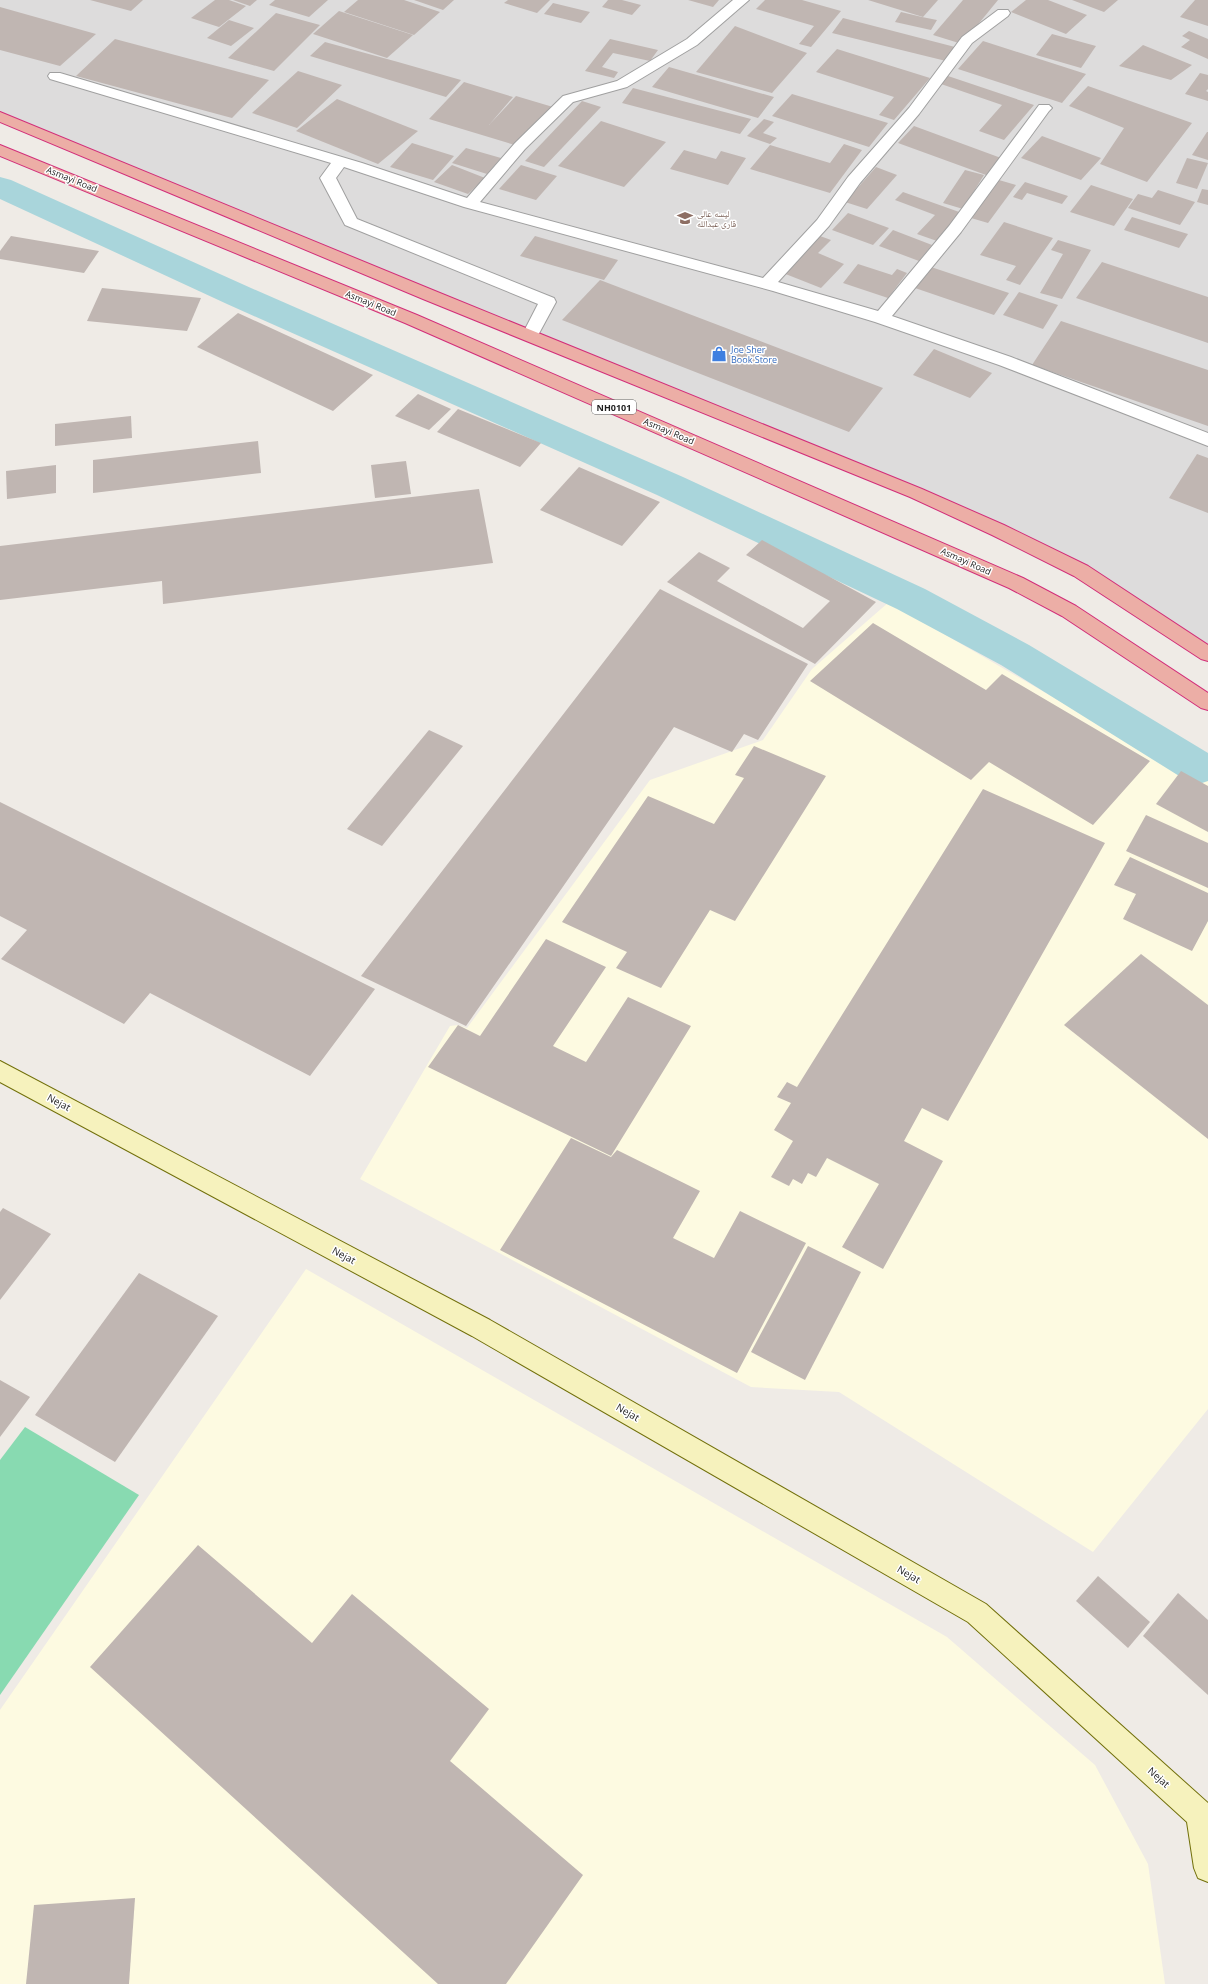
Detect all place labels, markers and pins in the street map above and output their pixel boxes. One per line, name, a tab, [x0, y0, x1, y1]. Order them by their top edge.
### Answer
place label: لیسه عالی قاری عبدالله	[697, 207, 736, 230]
school or university icon: لیسه عالی قاری عبدالله	[676, 209, 694, 227]
place label: Joe Sher Book Store	[730, 343, 777, 366]
shop icon: Joe Sher Book Store	[710, 345, 728, 363]

